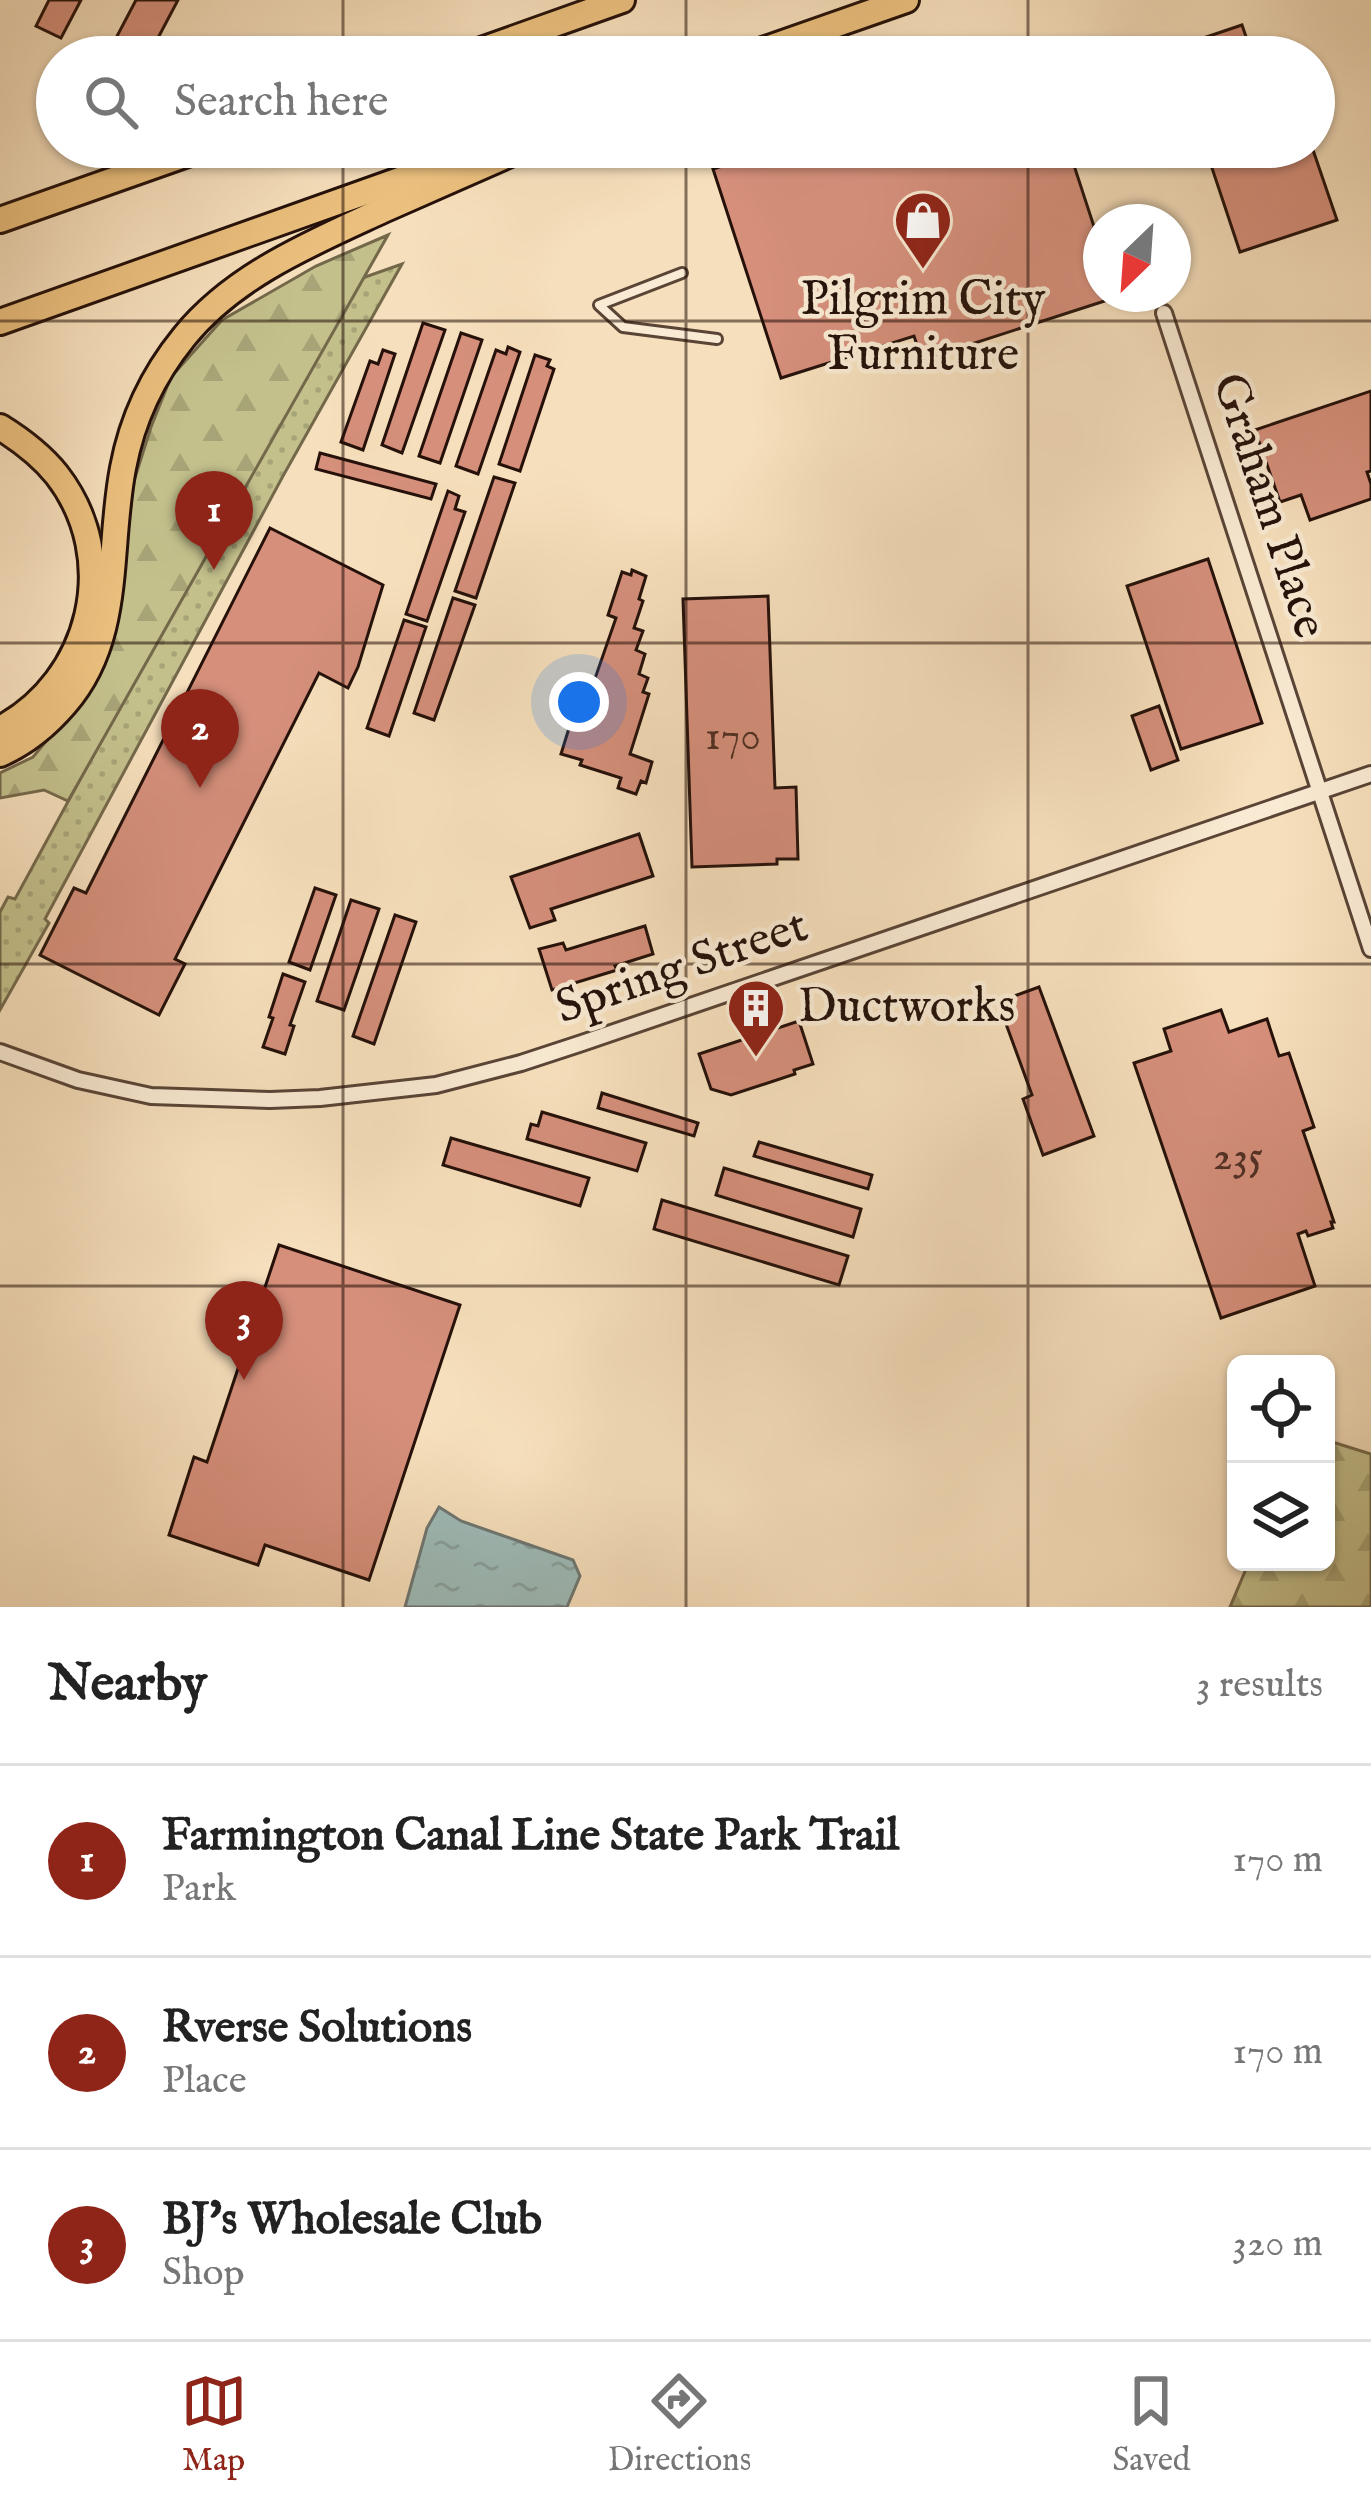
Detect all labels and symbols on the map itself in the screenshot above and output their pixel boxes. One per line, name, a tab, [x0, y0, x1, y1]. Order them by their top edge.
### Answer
shop icon: Pilgrim City Furniture	[892, 189, 954, 271]
north arrow	[1083, 204, 1191, 312]
place label: Pilgrim City Furniture	[801, 271, 1046, 386]
street label: Graham Place	[1197, 366, 1339, 646]
pin: 1	[175, 471, 253, 570]
your location	[549, 672, 609, 732]
pin: 2	[161, 689, 239, 788]
house number: 170	[705, 711, 761, 764]
street label: Spring Street	[548, 897, 816, 1039]
building icon: Ductworks	[725, 977, 787, 1059]
place label: Ductworks	[798, 978, 1015, 1038]
house number: 235	[1213, 1131, 1263, 1184]
pin: 3	[205, 1281, 283, 1380]

